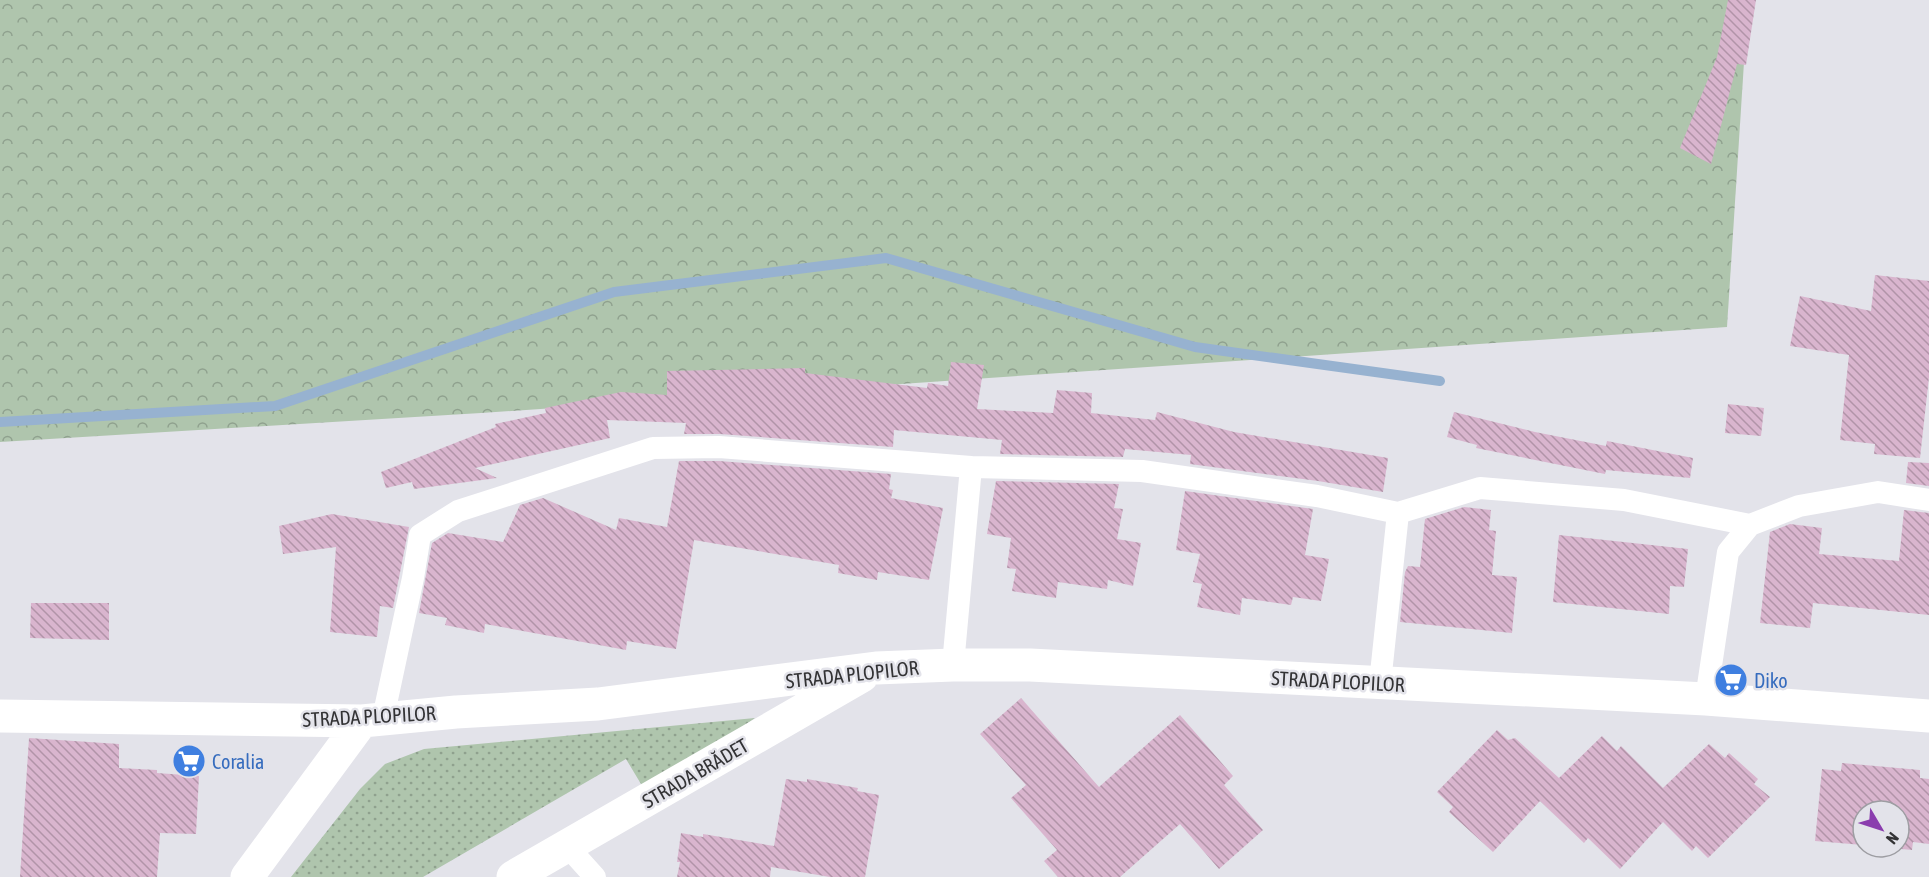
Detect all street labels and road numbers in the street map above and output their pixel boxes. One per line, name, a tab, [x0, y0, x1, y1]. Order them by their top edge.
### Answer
street label: STRADA PLOPILOR	[784, 656, 920, 692]
street label: STRADA PLOPILOR	[1271, 666, 1405, 696]
street label: STRADA PLOPILOR	[302, 701, 436, 731]
street label: STRADA BRĂDET	[638, 733, 752, 813]

